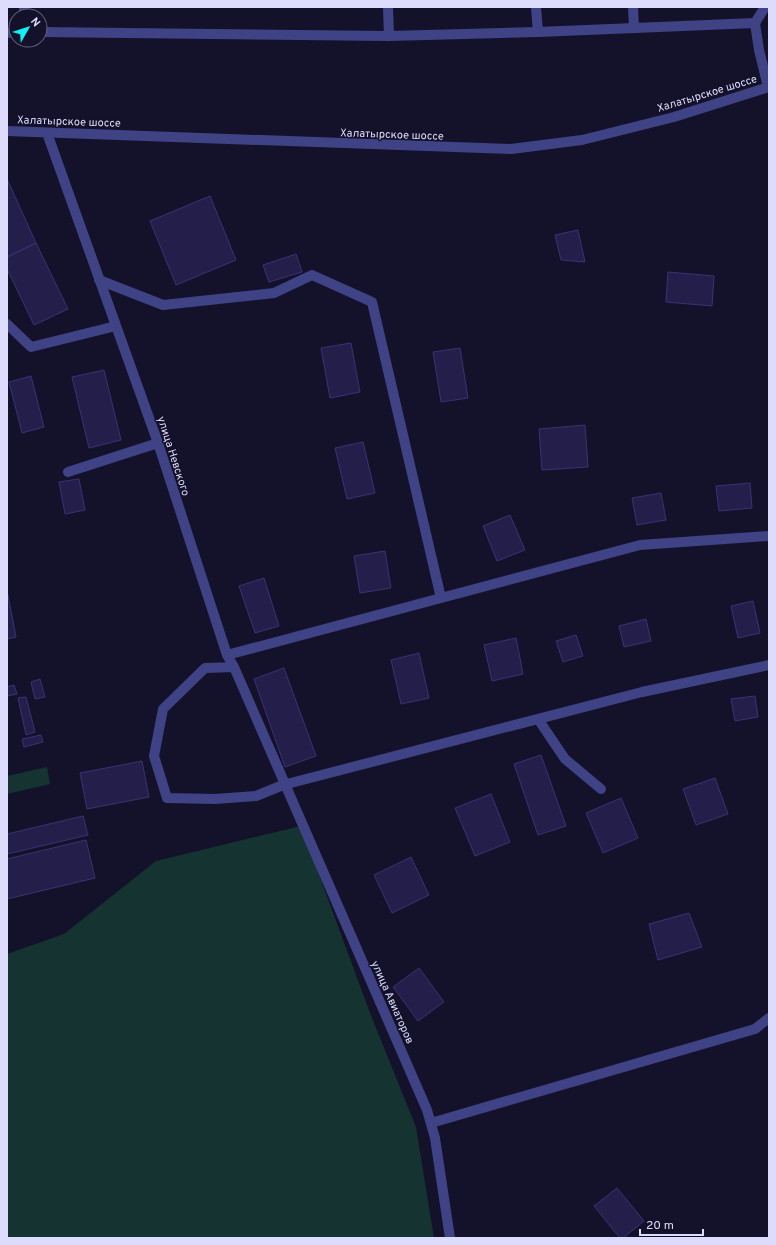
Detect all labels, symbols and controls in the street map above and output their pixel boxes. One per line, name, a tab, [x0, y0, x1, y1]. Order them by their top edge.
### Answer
north arrow	[8, 8, 48, 48]
text: N	[27, 15, 43, 30]
street label: Халатырское шоссе	[656, 72, 759, 116]
street label: Халатырское шоссе	[17, 113, 121, 131]
street label: Халатырское шоссе	[340, 126, 444, 144]
street label: улица Невского	[154, 415, 193, 498]
street label: улица Авиаторов	[367, 959, 417, 1046]
scale bar	[640, 1211, 703, 1237]
text: 20 m	[646, 1218, 674, 1234]

